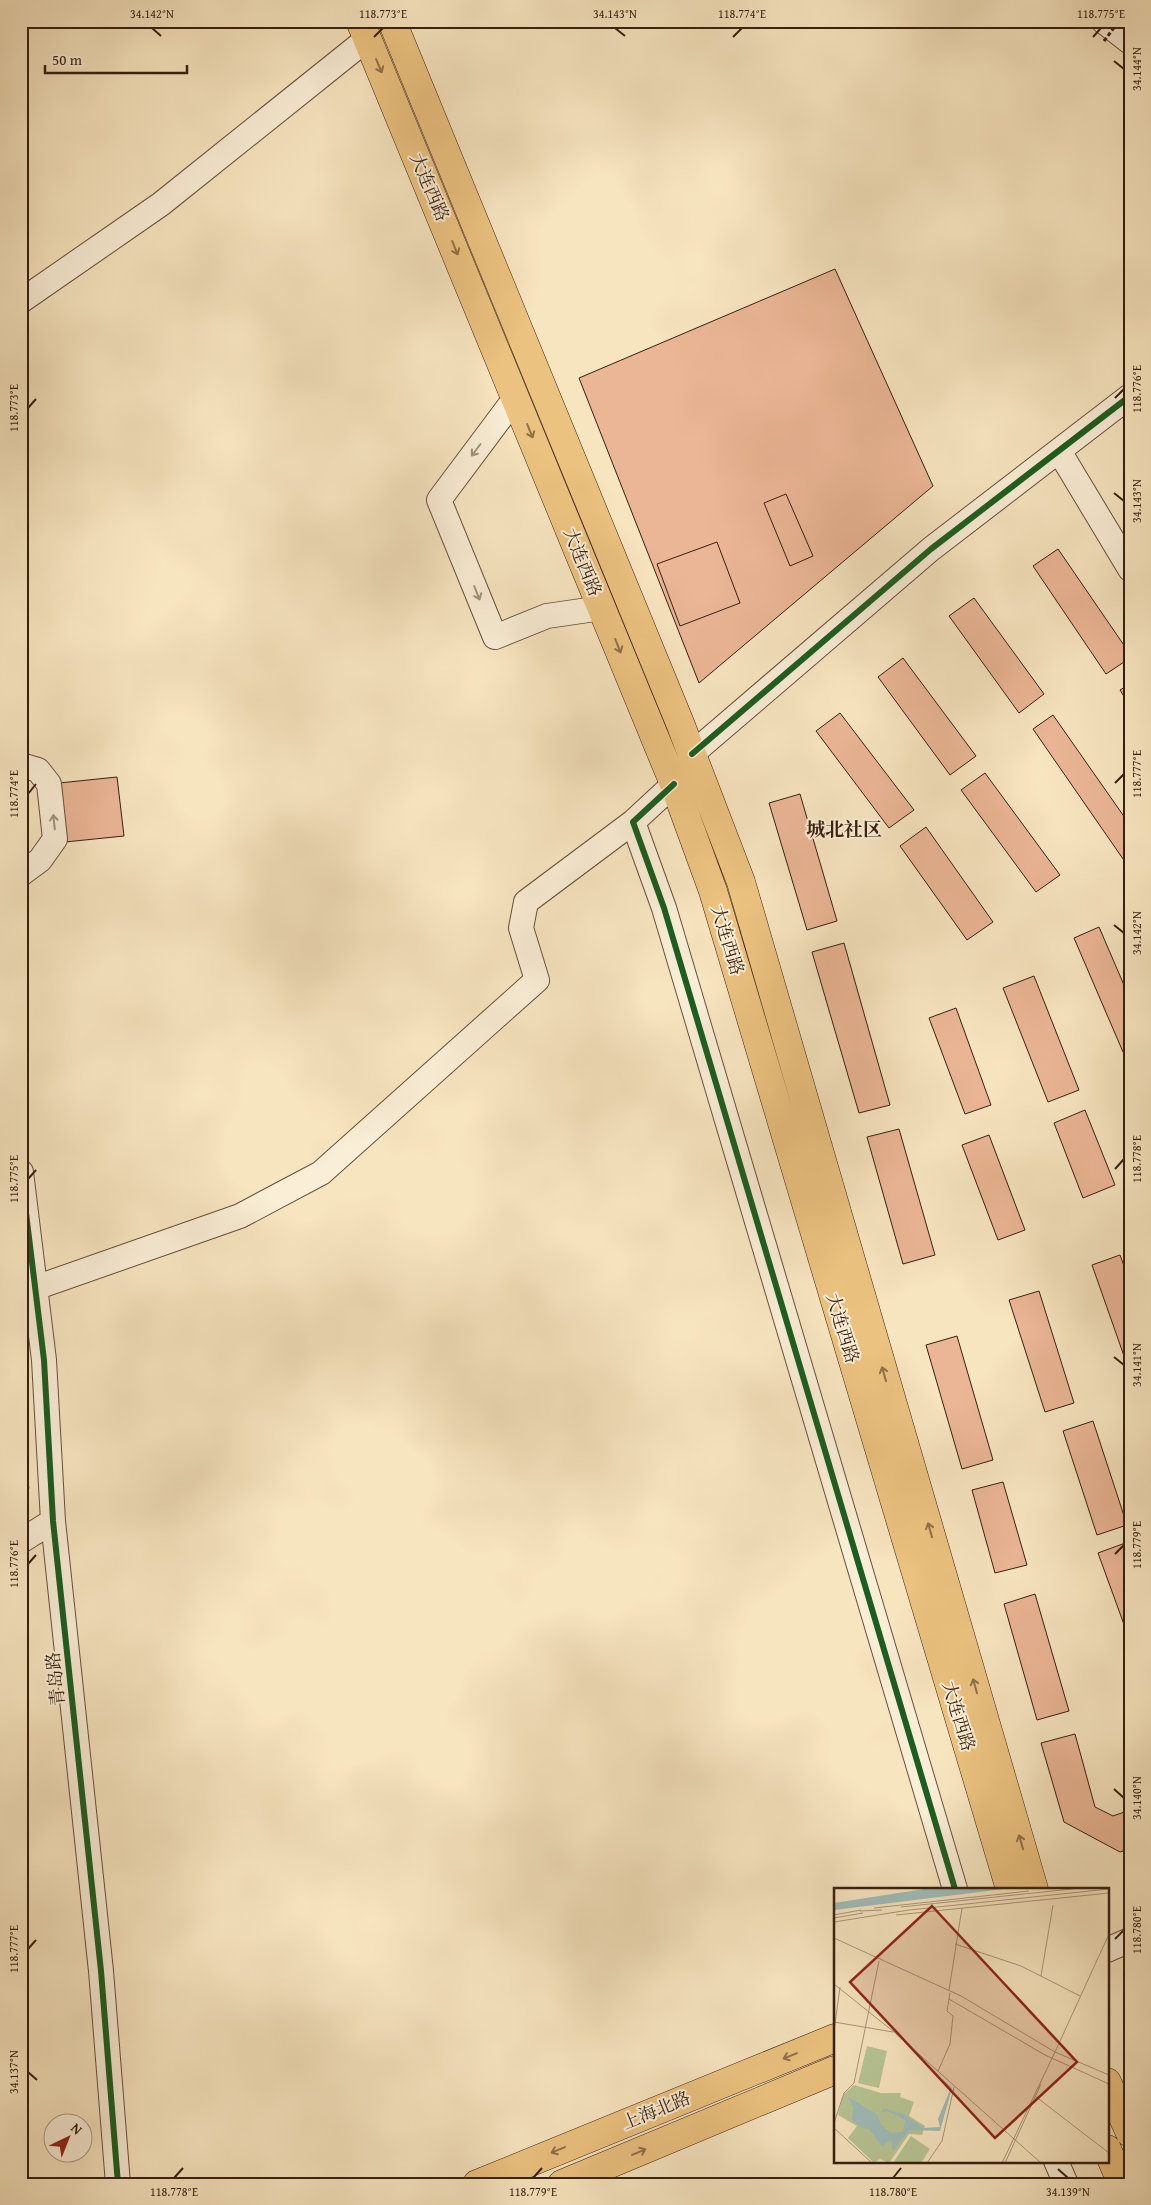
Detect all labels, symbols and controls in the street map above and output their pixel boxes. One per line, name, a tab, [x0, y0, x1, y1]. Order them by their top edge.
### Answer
text: 34.142°N	[130, 5, 174, 22]
text: 118.773°E	[359, 5, 407, 22]
text: 34.143°N	[593, 5, 637, 22]
text: 118.774°E	[718, 5, 766, 22]
text: 118.775°E	[1077, 5, 1125, 22]
scale bar	[45, 42, 188, 74]
text: 34.144°N	[1128, 47, 1145, 91]
text: 50 m	[52, 49, 83, 70]
one-way arrow	[374, 58, 384, 73]
street label: 大连西路	[404, 149, 456, 225]
one-way arrow	[451, 240, 460, 255]
text: 118.776°E	[1128, 365, 1145, 413]
text: 118.773°E	[5, 384, 22, 432]
one-way arrow	[525, 423, 535, 438]
one-way arrow	[471, 443, 481, 457]
text: 34.143°N	[1128, 479, 1145, 523]
street label: 大连西路	[557, 524, 609, 600]
one-way arrow	[473, 585, 482, 600]
one-way arrow	[614, 638, 623, 653]
text: 118.777°E	[1128, 750, 1145, 798]
text: 118.774°E	[5, 770, 22, 818]
one-way arrow	[49, 815, 59, 831]
district label: 城北社区	[806, 815, 882, 843]
street label: 大连西路	[705, 902, 751, 978]
text: 34.142°N	[1128, 911, 1145, 955]
text: 118.778°E	[1128, 1135, 1145, 1183]
text: 118.775°E	[5, 1155, 22, 1203]
street label: 大连西路	[820, 1290, 866, 1366]
text: 34.141°N	[1128, 1343, 1145, 1387]
one-way arrow	[879, 1366, 889, 1382]
text: 118.779°E	[1128, 1521, 1145, 1569]
one-way arrow	[924, 1522, 934, 1538]
text: 118.776°E	[5, 1540, 22, 1588]
street label: 青岛路	[39, 1651, 71, 1707]
street label: 大连西路	[936, 1678, 982, 1754]
one-way arrow	[970, 1678, 980, 1694]
text: 34.140°N	[1128, 1776, 1145, 1820]
one-way arrow	[1015, 1834, 1025, 1850]
inset map	[834, 1888, 1108, 2162]
text: 118.780°E	[1128, 1906, 1145, 1954]
text: 118.777°E	[5, 1925, 22, 1973]
text: 34.137°N	[5, 2050, 22, 2094]
one-way arrow	[782, 2052, 798, 2061]
street label: 上海北路	[618, 2084, 694, 2136]
north arrow	[42, 2112, 92, 2162]
text: N	[67, 2118, 88, 2139]
one-way arrow	[551, 2146, 566, 2155]
one-way arrow	[631, 2146, 646, 2156]
text: 118.778°E	[150, 2183, 198, 2200]
text: 118.779°E	[509, 2183, 557, 2200]
text: 118.780°E	[869, 2183, 917, 2200]
text: 34.139°N	[1046, 2183, 1090, 2200]

